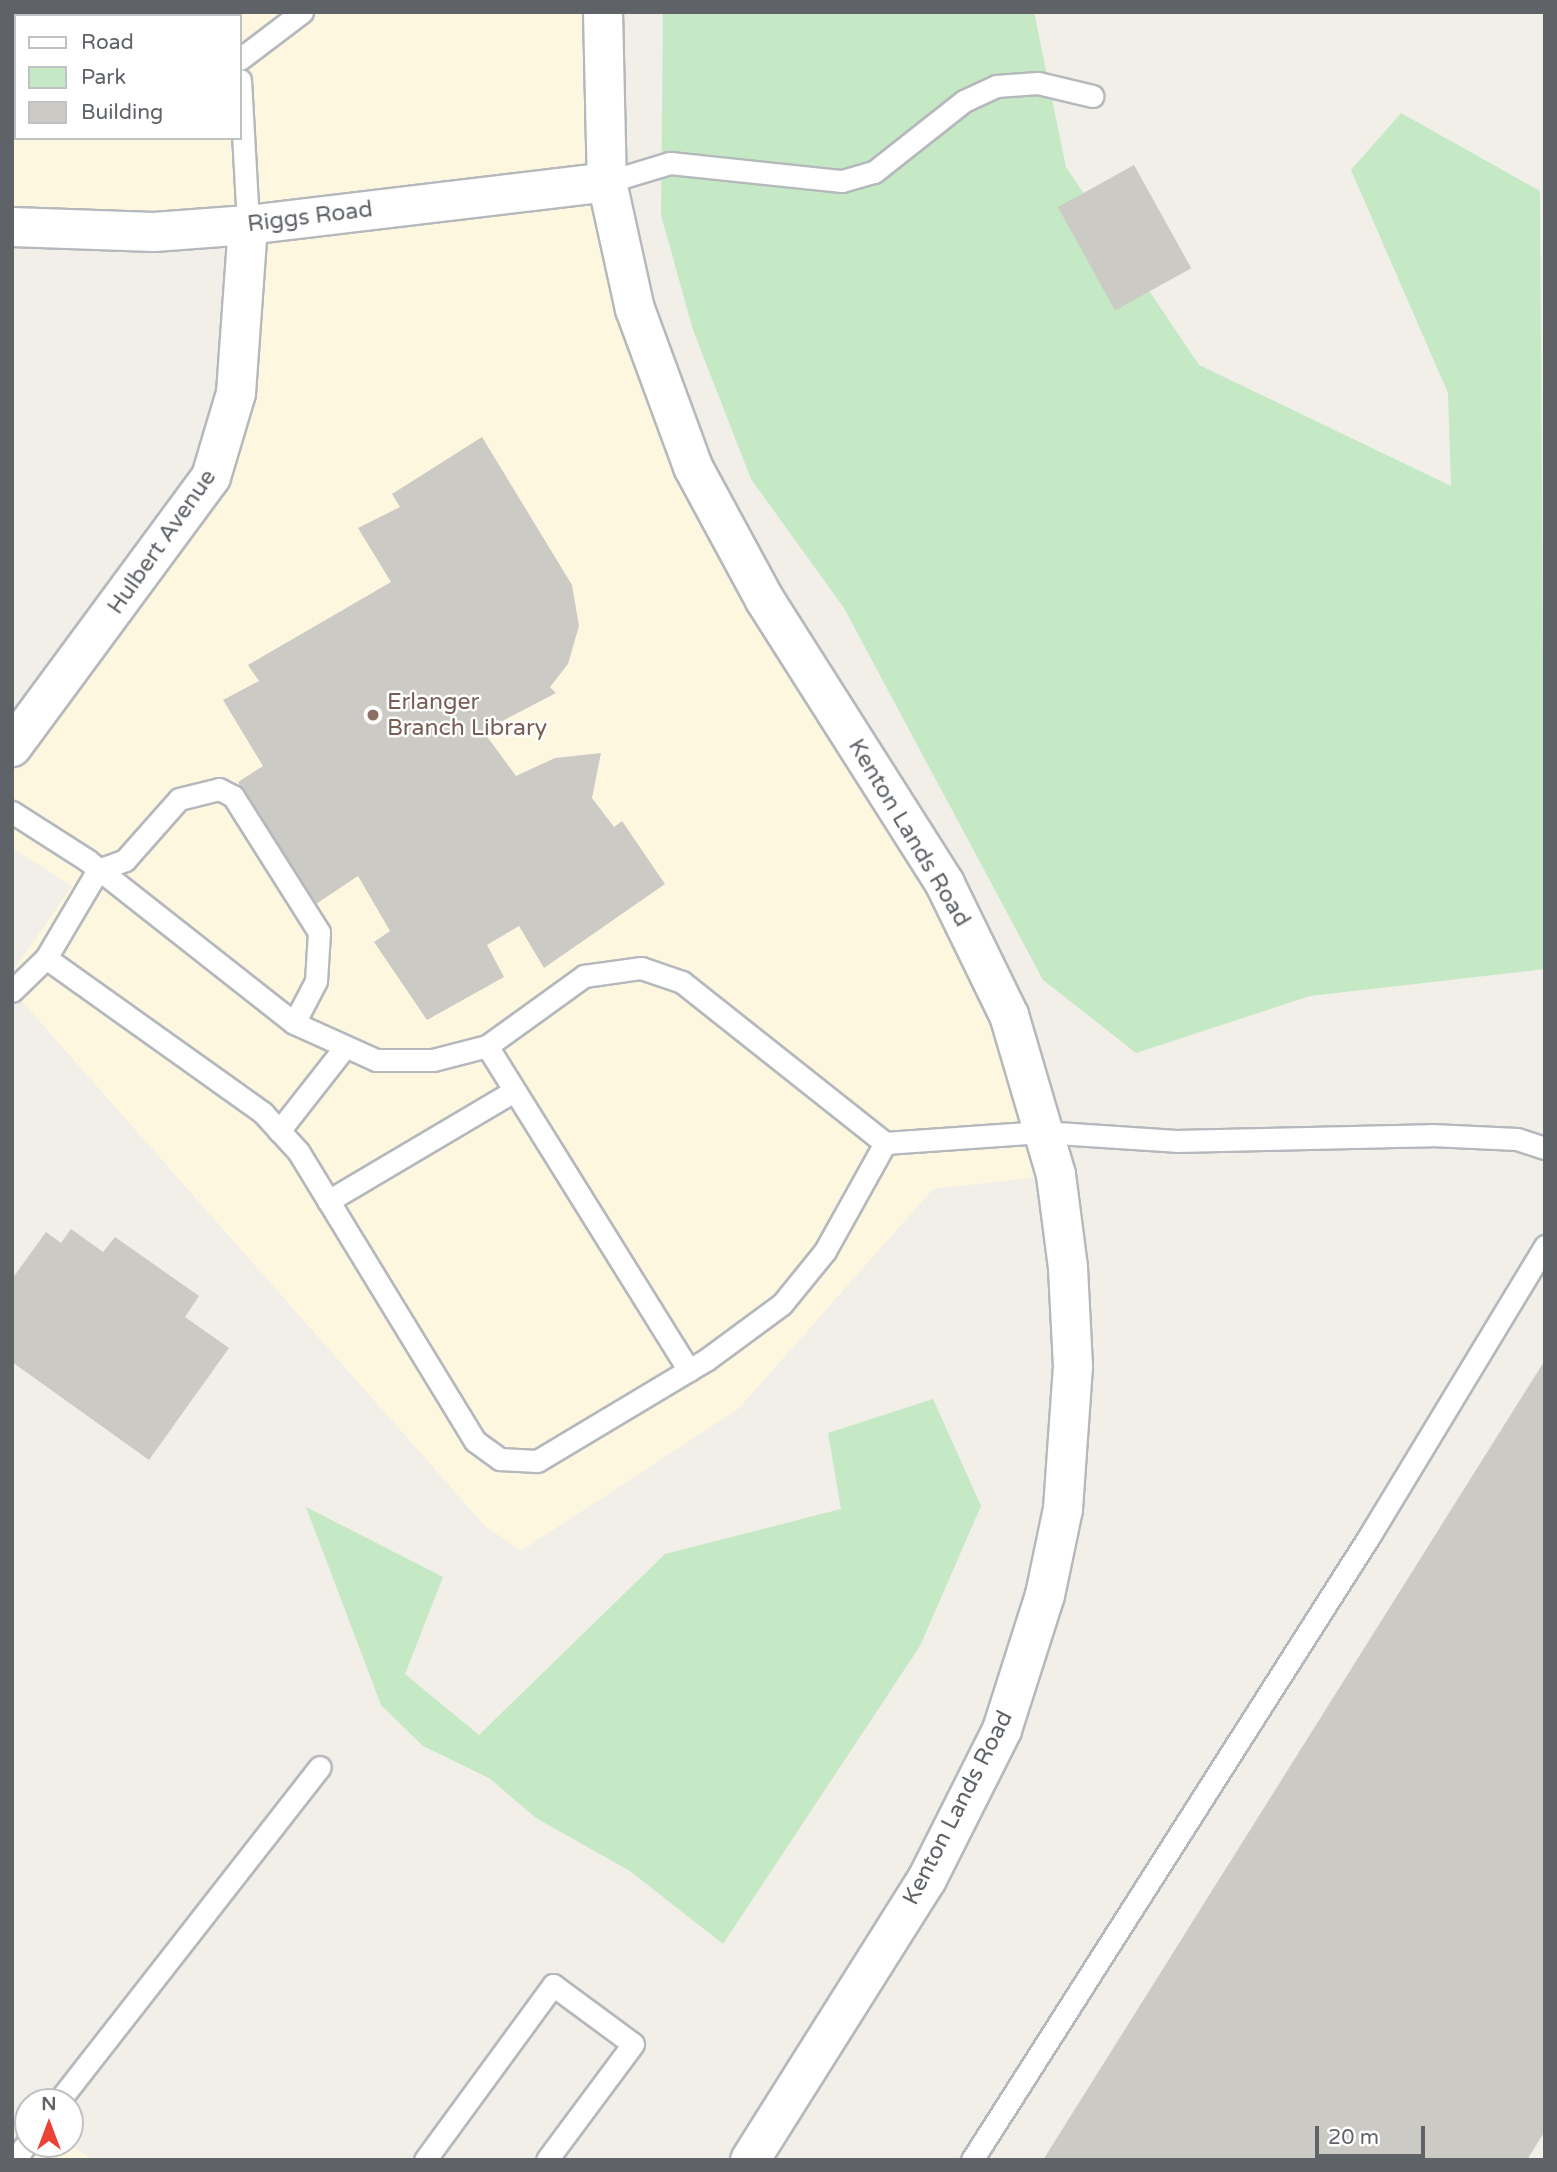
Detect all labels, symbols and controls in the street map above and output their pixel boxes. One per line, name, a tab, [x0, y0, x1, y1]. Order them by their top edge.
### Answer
legend	[14, 14, 242, 140]
text: Road	[81, 30, 134, 55]
text: Park	[81, 65, 126, 90]
text: Building	[81, 100, 163, 125]
street label: Riggs Road	[246, 196, 374, 238]
street label: Hulbert Avenue	[102, 464, 222, 620]
place label: Erlanger Branch Library	[387, 688, 547, 742]
marker: Erlanger Branch Library	[365, 707, 381, 723]
street label: Kenton Lands Road	[842, 734, 976, 932]
street label: Kenton Lands Road	[897, 1706, 1019, 1910]
north arrow	[14, 2088, 84, 2158]
text: N	[41, 2093, 57, 2115]
scale bar	[1319, 2112, 1429, 2156]
text: 20 m	[1328, 2125, 1379, 2150]

